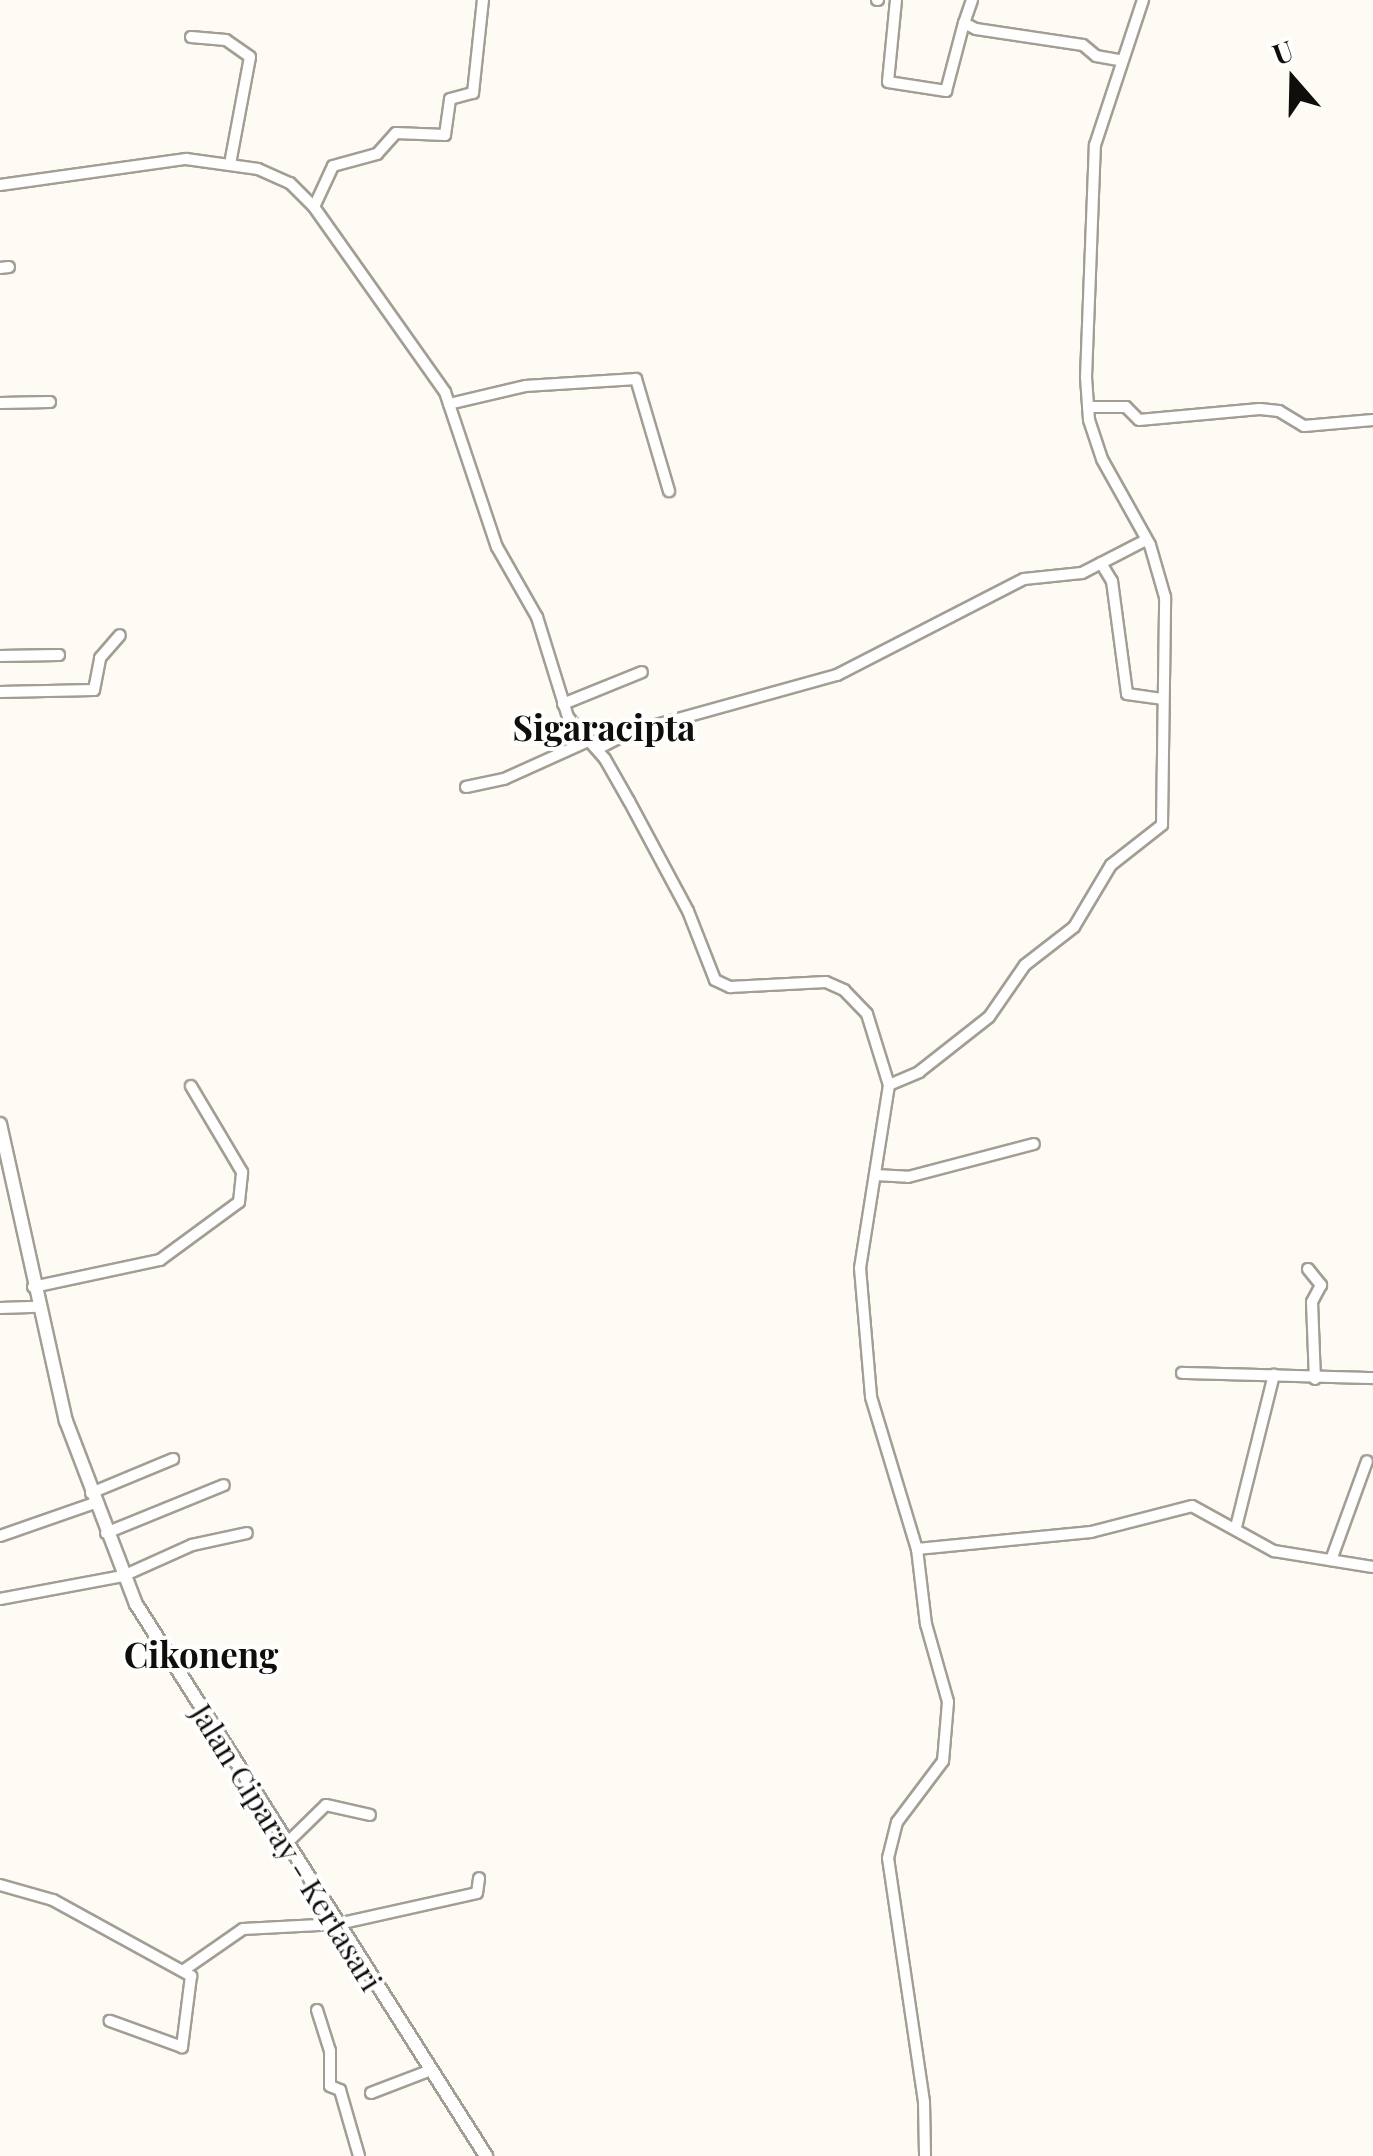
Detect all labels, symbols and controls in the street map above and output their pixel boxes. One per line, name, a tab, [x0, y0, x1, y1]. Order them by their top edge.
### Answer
north arrow	[1243, 30, 1343, 130]
text: U	[1267, 31, 1298, 72]
district label: Sigaracipta	[513, 706, 695, 748]
district label: Cikoneng	[124, 1633, 278, 1675]
street label: Jalan Ciparay - Kertasari	[184, 1697, 390, 1997]

